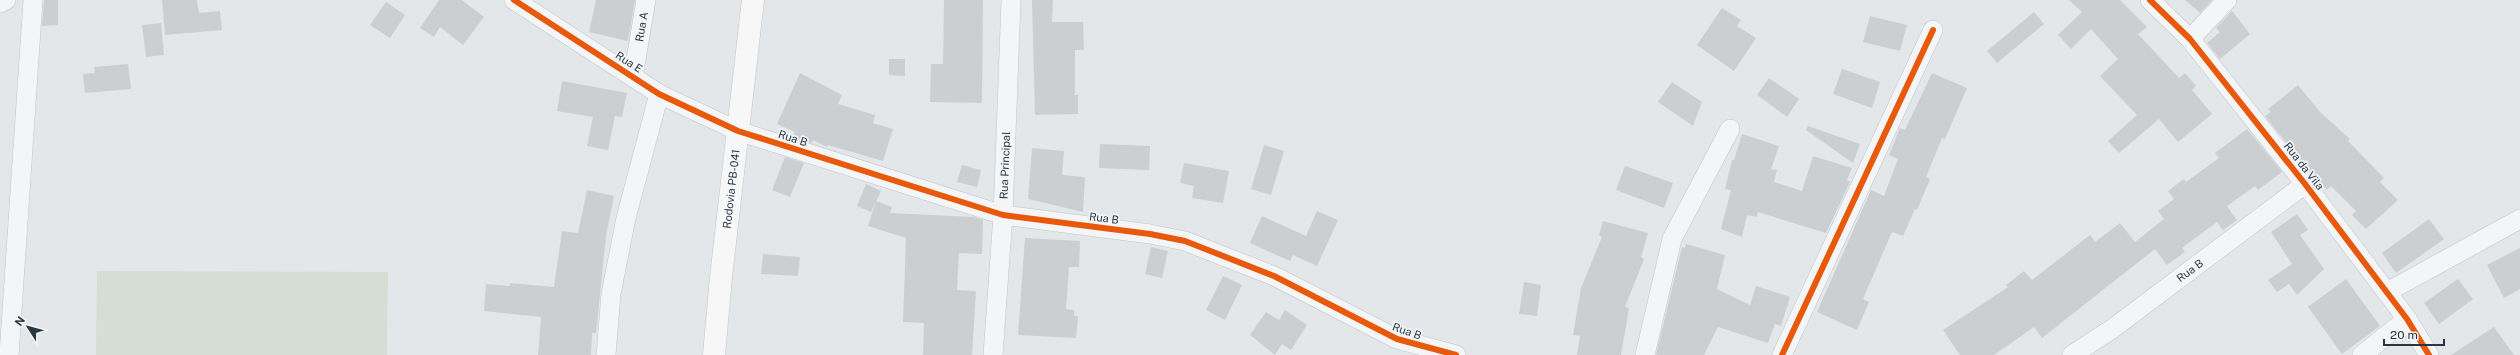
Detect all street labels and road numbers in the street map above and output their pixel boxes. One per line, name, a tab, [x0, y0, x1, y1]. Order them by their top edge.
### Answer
street label: Rua A	[633, 11, 650, 43]
street label: Rua E	[613, 49, 645, 75]
street label: Rua B	[777, 128, 809, 148]
street label: Rua Principal	[998, 131, 1012, 199]
street label: Rua da Vila	[2282, 140, 2326, 192]
street label: Rodovia PB-041	[721, 149, 742, 229]
street label: Rua B	[1088, 210, 1120, 226]
street label: Rua B	[2174, 257, 2205, 284]
street label: Rua B	[1391, 320, 1423, 342]

